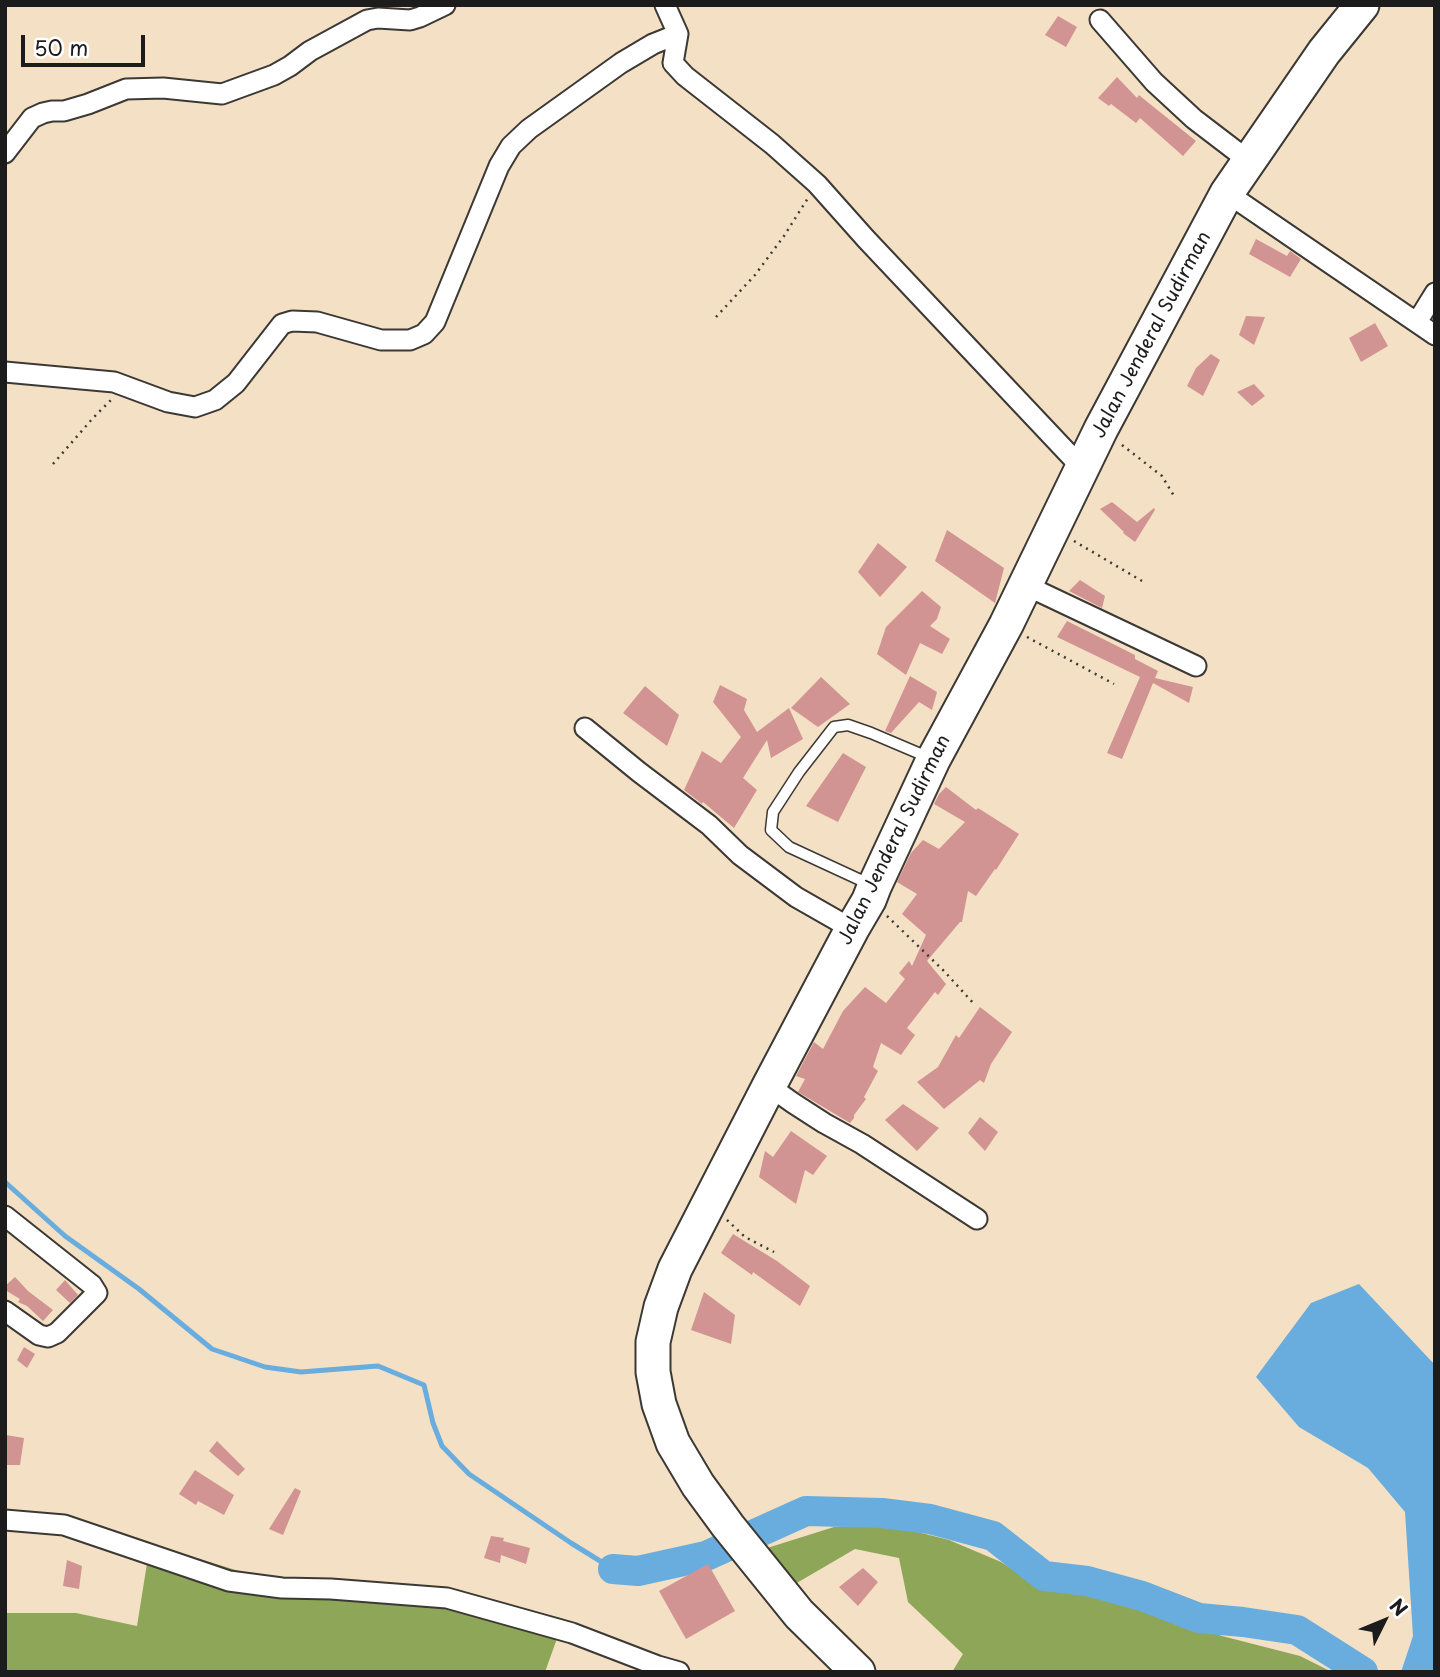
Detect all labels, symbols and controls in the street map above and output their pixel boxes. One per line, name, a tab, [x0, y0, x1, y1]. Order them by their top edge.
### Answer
scale bar	[24, 21, 149, 65]
text: 50 m	[34, 31, 88, 63]
street label: Jalan Jenderal Sudirman	[1088, 228, 1216, 442]
street label: Jalan Jenderal Sudirman	[834, 731, 956, 949]
north arrow	[1349, 1586, 1419, 1656]
text: N	[1384, 1592, 1415, 1622]

